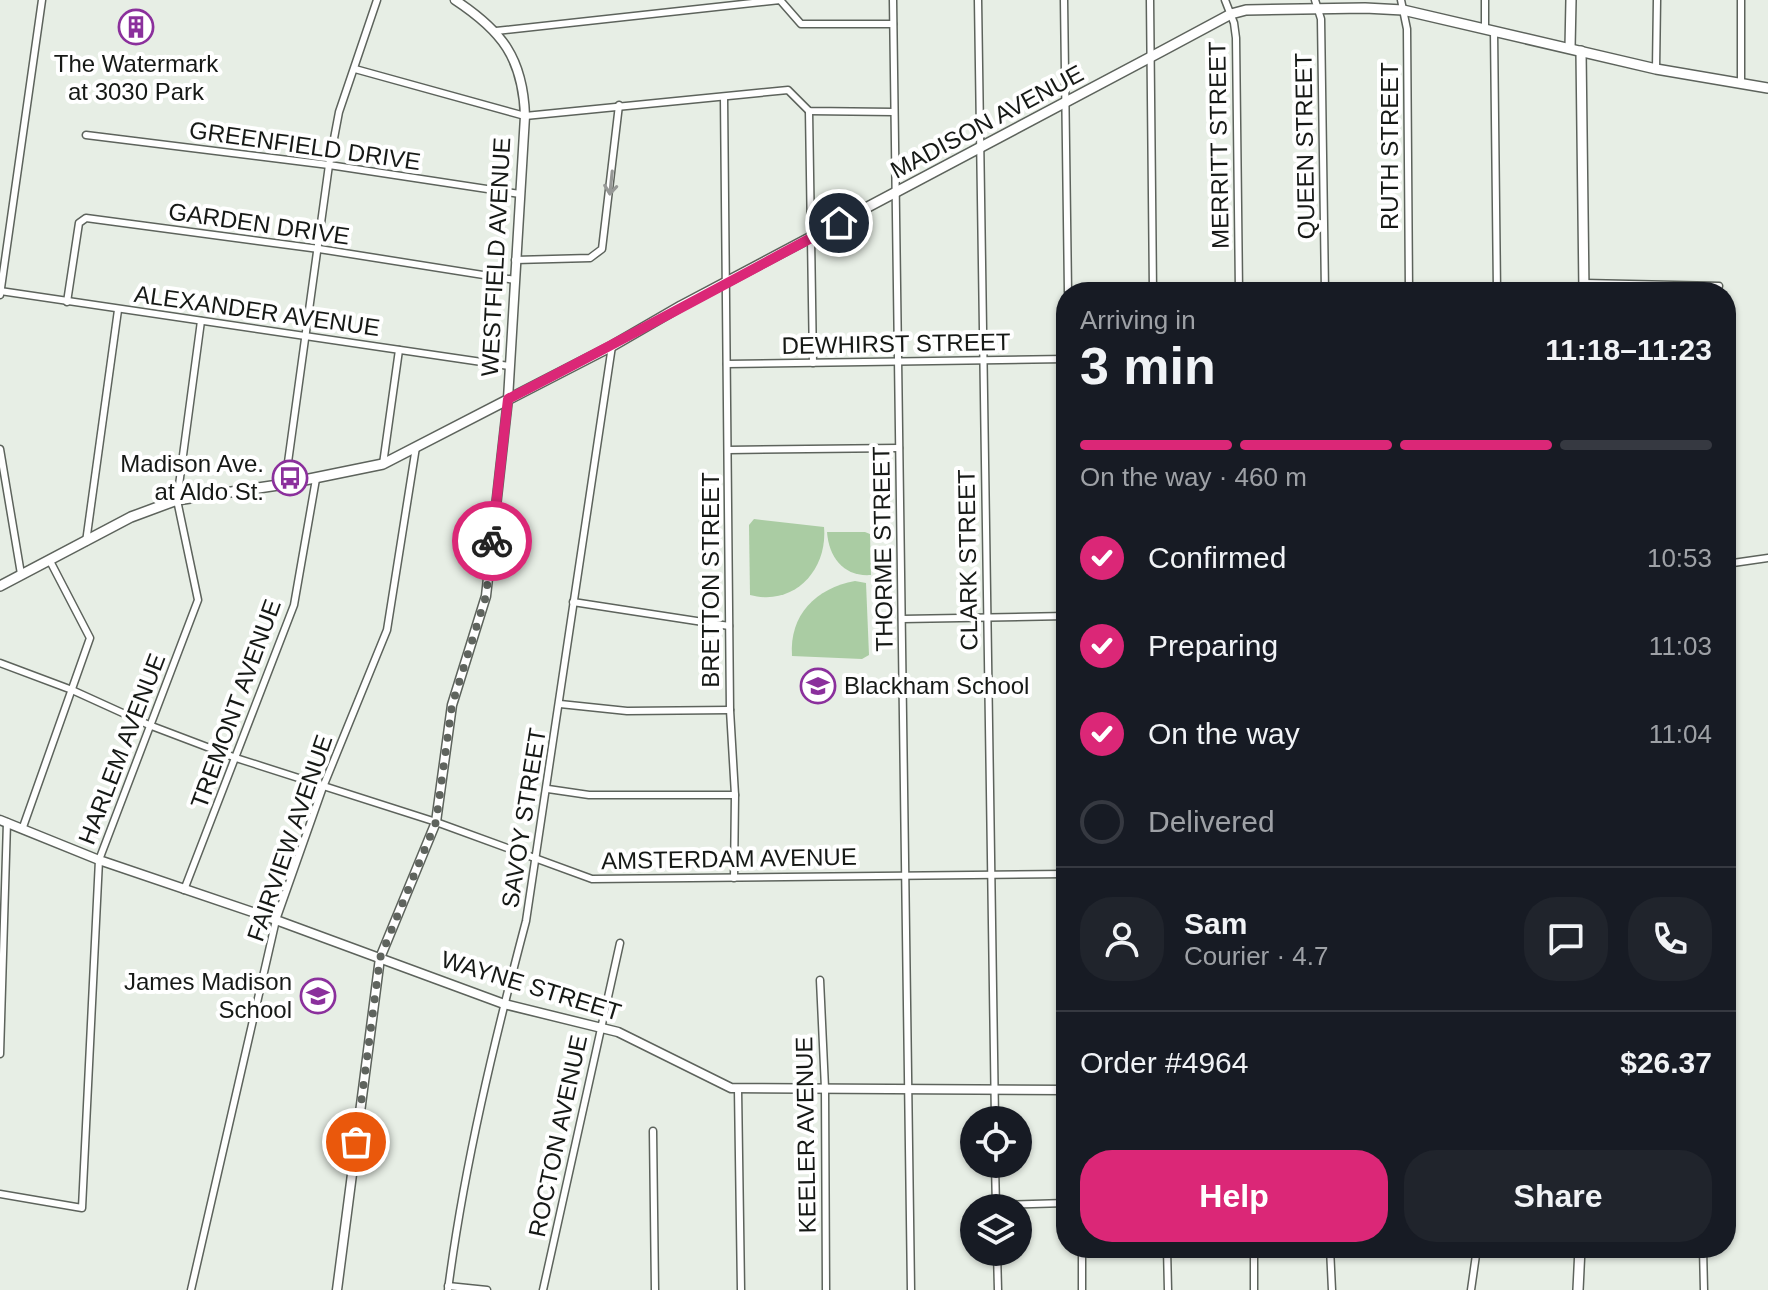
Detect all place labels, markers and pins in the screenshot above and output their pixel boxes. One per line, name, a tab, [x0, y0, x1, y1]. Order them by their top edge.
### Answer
building icon: The Watermark at 3030 Park	[117, 8, 155, 46]
place label: The Watermark at 3030 Park	[54, 50, 219, 105]
pin	[805, 189, 873, 257]
place label: Madison Ave. at Aldo St.	[120, 450, 264, 505]
bus stop icon: Madison Ave. at Aldo St.	[271, 459, 309, 497]
school or university icon: Blackham School	[799, 667, 837, 705]
place label: Blackham School	[844, 672, 1029, 699]
place label: James Madison School	[124, 968, 292, 1023]
school or university icon: James Madison School	[299, 977, 337, 1015]
pin	[322, 1108, 390, 1176]

